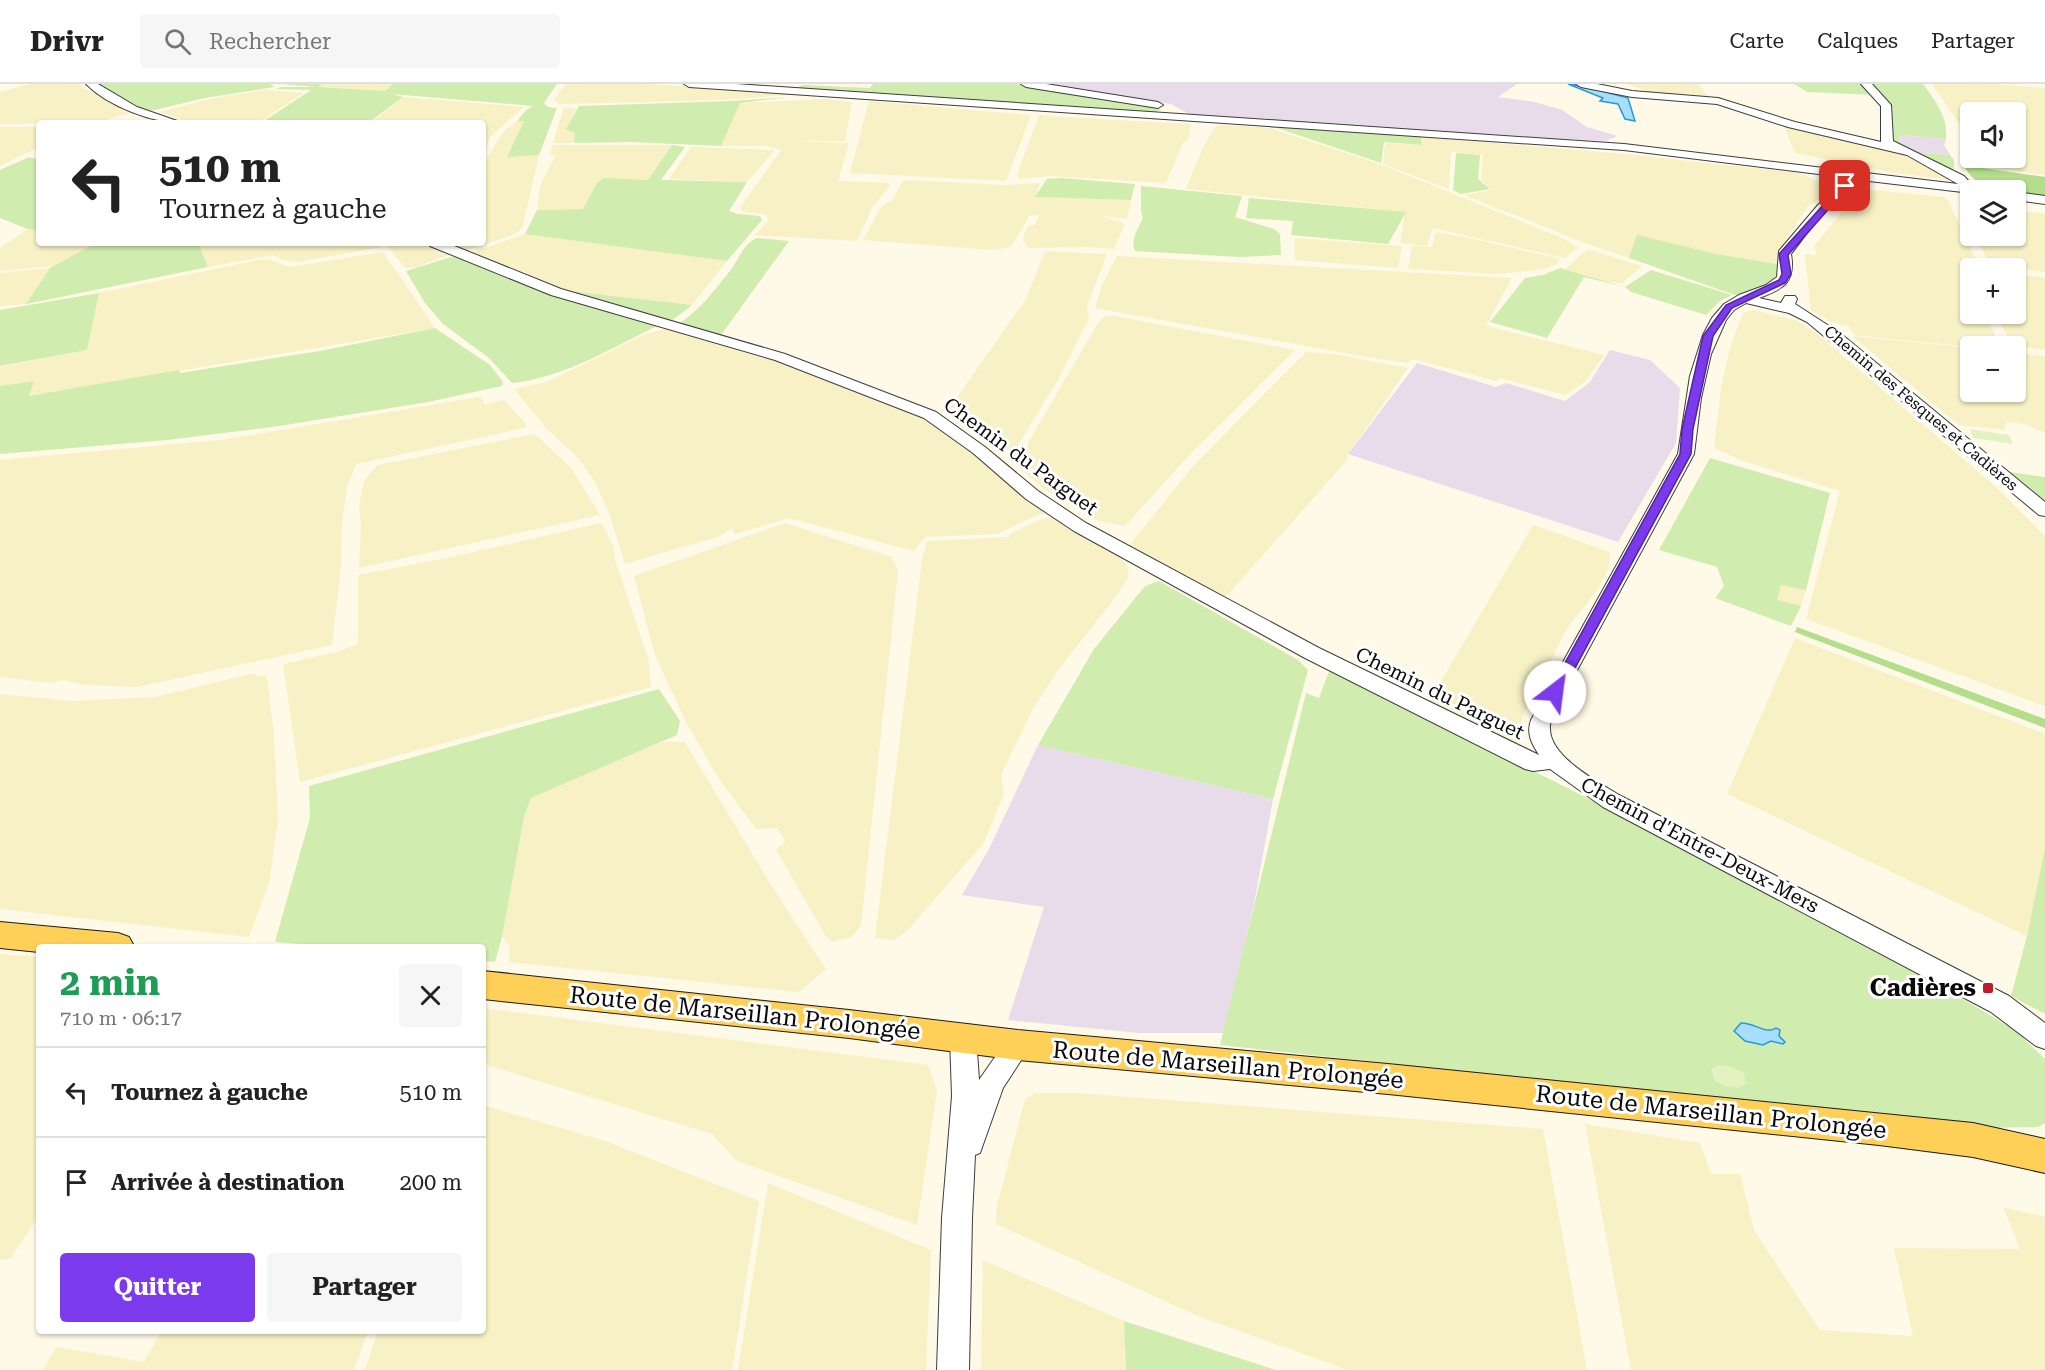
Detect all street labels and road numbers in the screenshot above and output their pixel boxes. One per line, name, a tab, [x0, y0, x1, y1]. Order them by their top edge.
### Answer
street label: Chemin des Fesques et Cadières	[1820, 321, 2022, 495]
street label: Chemin du Parguet	[939, 392, 1103, 520]
street label: Chemin du Parguet	[1352, 642, 1529, 744]
street label: Chemin d'Entre-Deux-Mers	[1577, 772, 1823, 918]
street label: Route de Marseillan Prolongée	[568, 981, 922, 1045]
street label: Route de Marseillan Prolongée	[1051, 1036, 1405, 1094]
street label: Route de Marseillan Prolongée	[1534, 1080, 1888, 1144]

